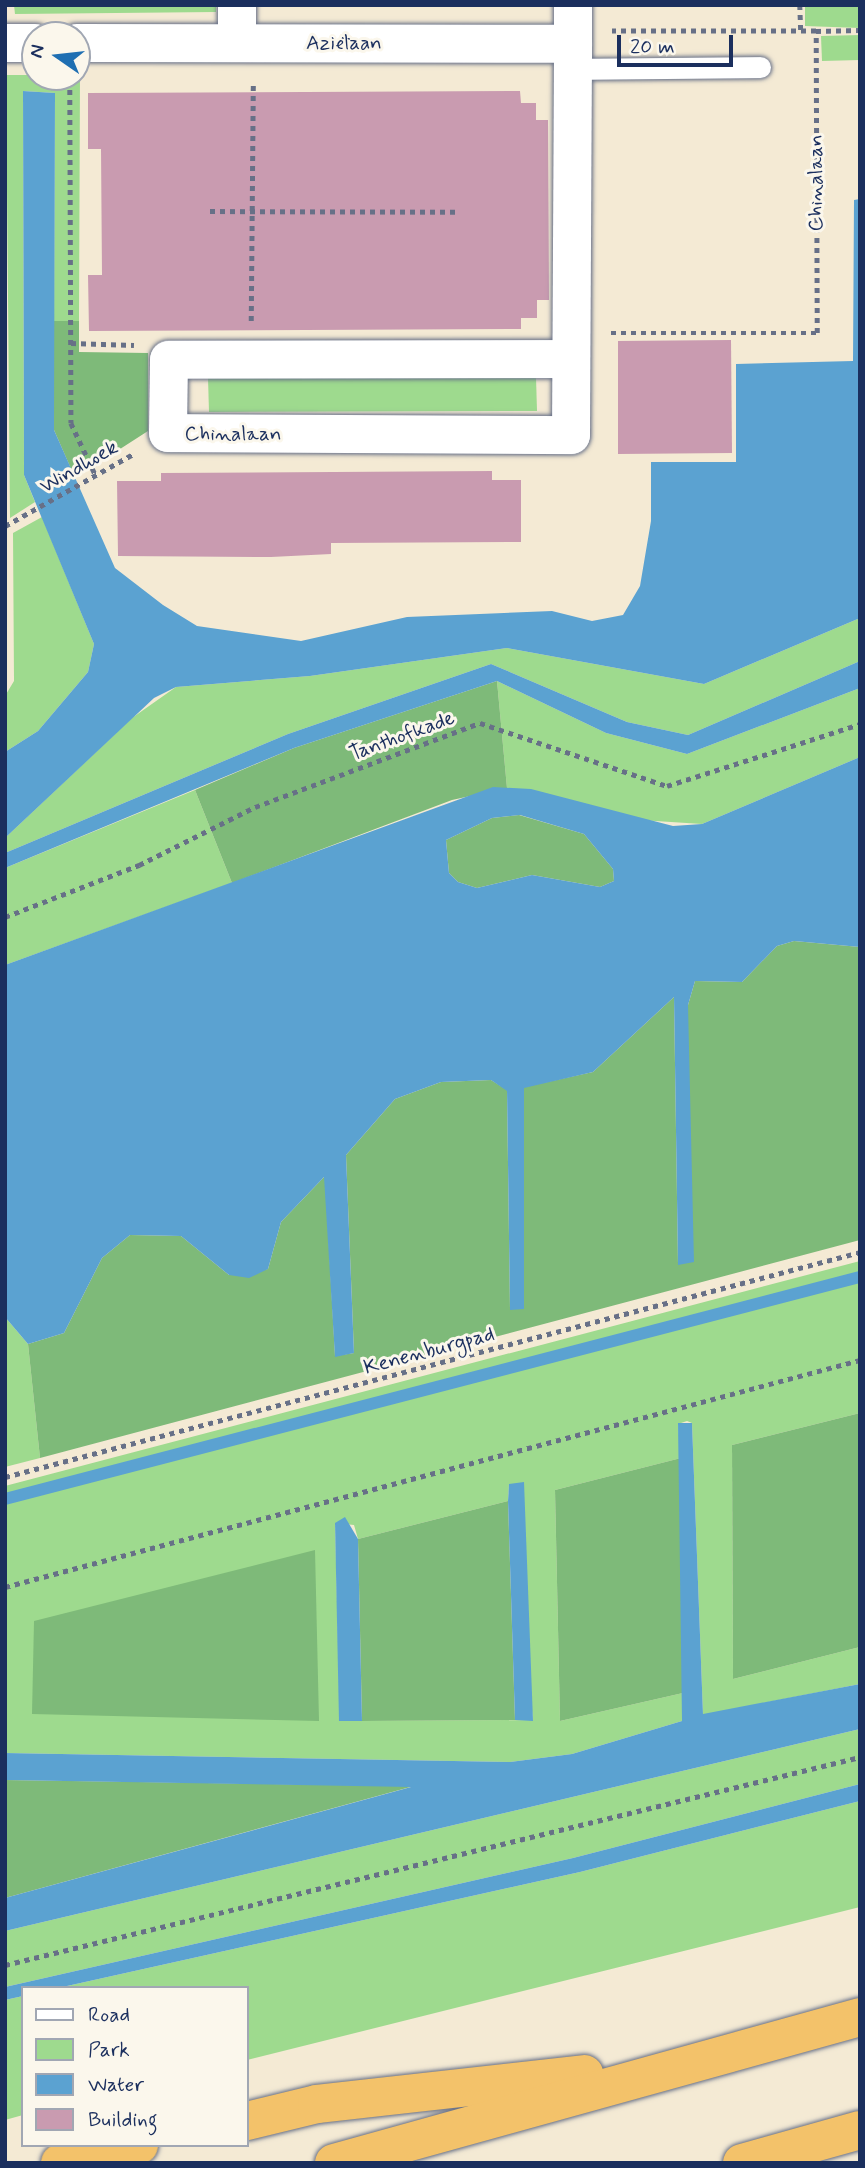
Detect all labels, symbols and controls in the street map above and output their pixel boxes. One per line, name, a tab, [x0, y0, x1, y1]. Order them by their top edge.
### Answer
north arrow	[21, 21, 91, 91]
scale bar	[620, 21, 736, 65]
street label: Aziëlaan	[306, 30, 382, 56]
text: 20 m	[630, 33, 675, 61]
text: N	[23, 42, 51, 60]
street label: Chinalaan	[803, 134, 829, 232]
street label: Chinalaan	[184, 421, 282, 447]
street label: Windhoek	[35, 435, 123, 499]
street label: Tanthofkade	[346, 705, 458, 767]
street label: Kenenburgpad	[361, 1321, 497, 1381]
legend	[21, 1986, 248, 2147]
text: Road	[88, 2001, 130, 2029]
text: Park	[88, 2036, 130, 2064]
text: Water	[88, 2071, 144, 2099]
text: Building	[88, 2106, 158, 2134]

